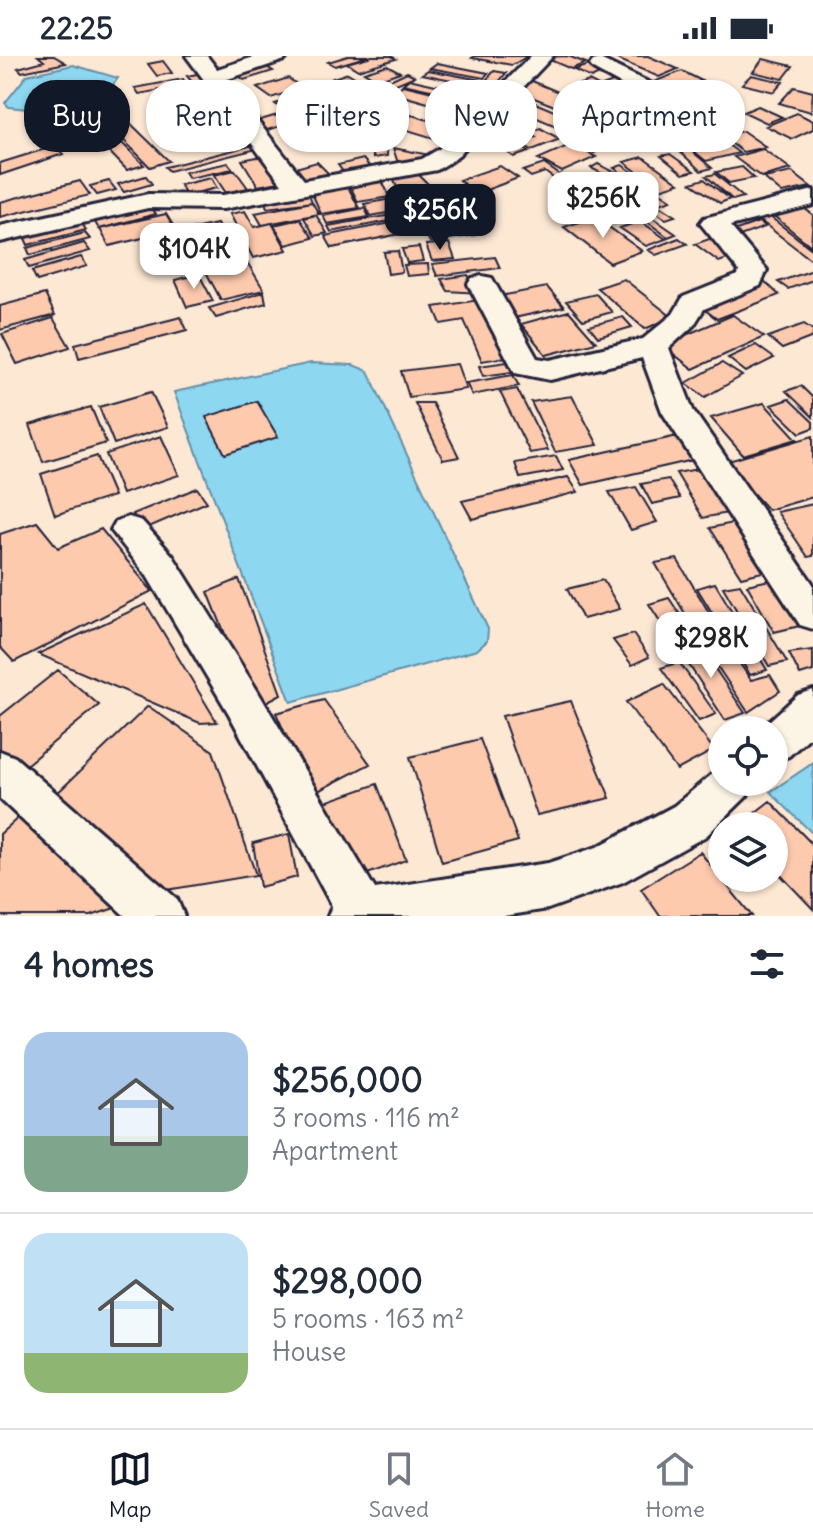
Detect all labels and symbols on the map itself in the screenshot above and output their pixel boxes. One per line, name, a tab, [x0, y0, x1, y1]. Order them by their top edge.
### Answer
pin: $256K	[547, 172, 659, 240]
pin: $256K	[384, 184, 496, 252]
pin: $104K	[138, 223, 250, 291]
pin: $298K	[655, 612, 767, 680]

